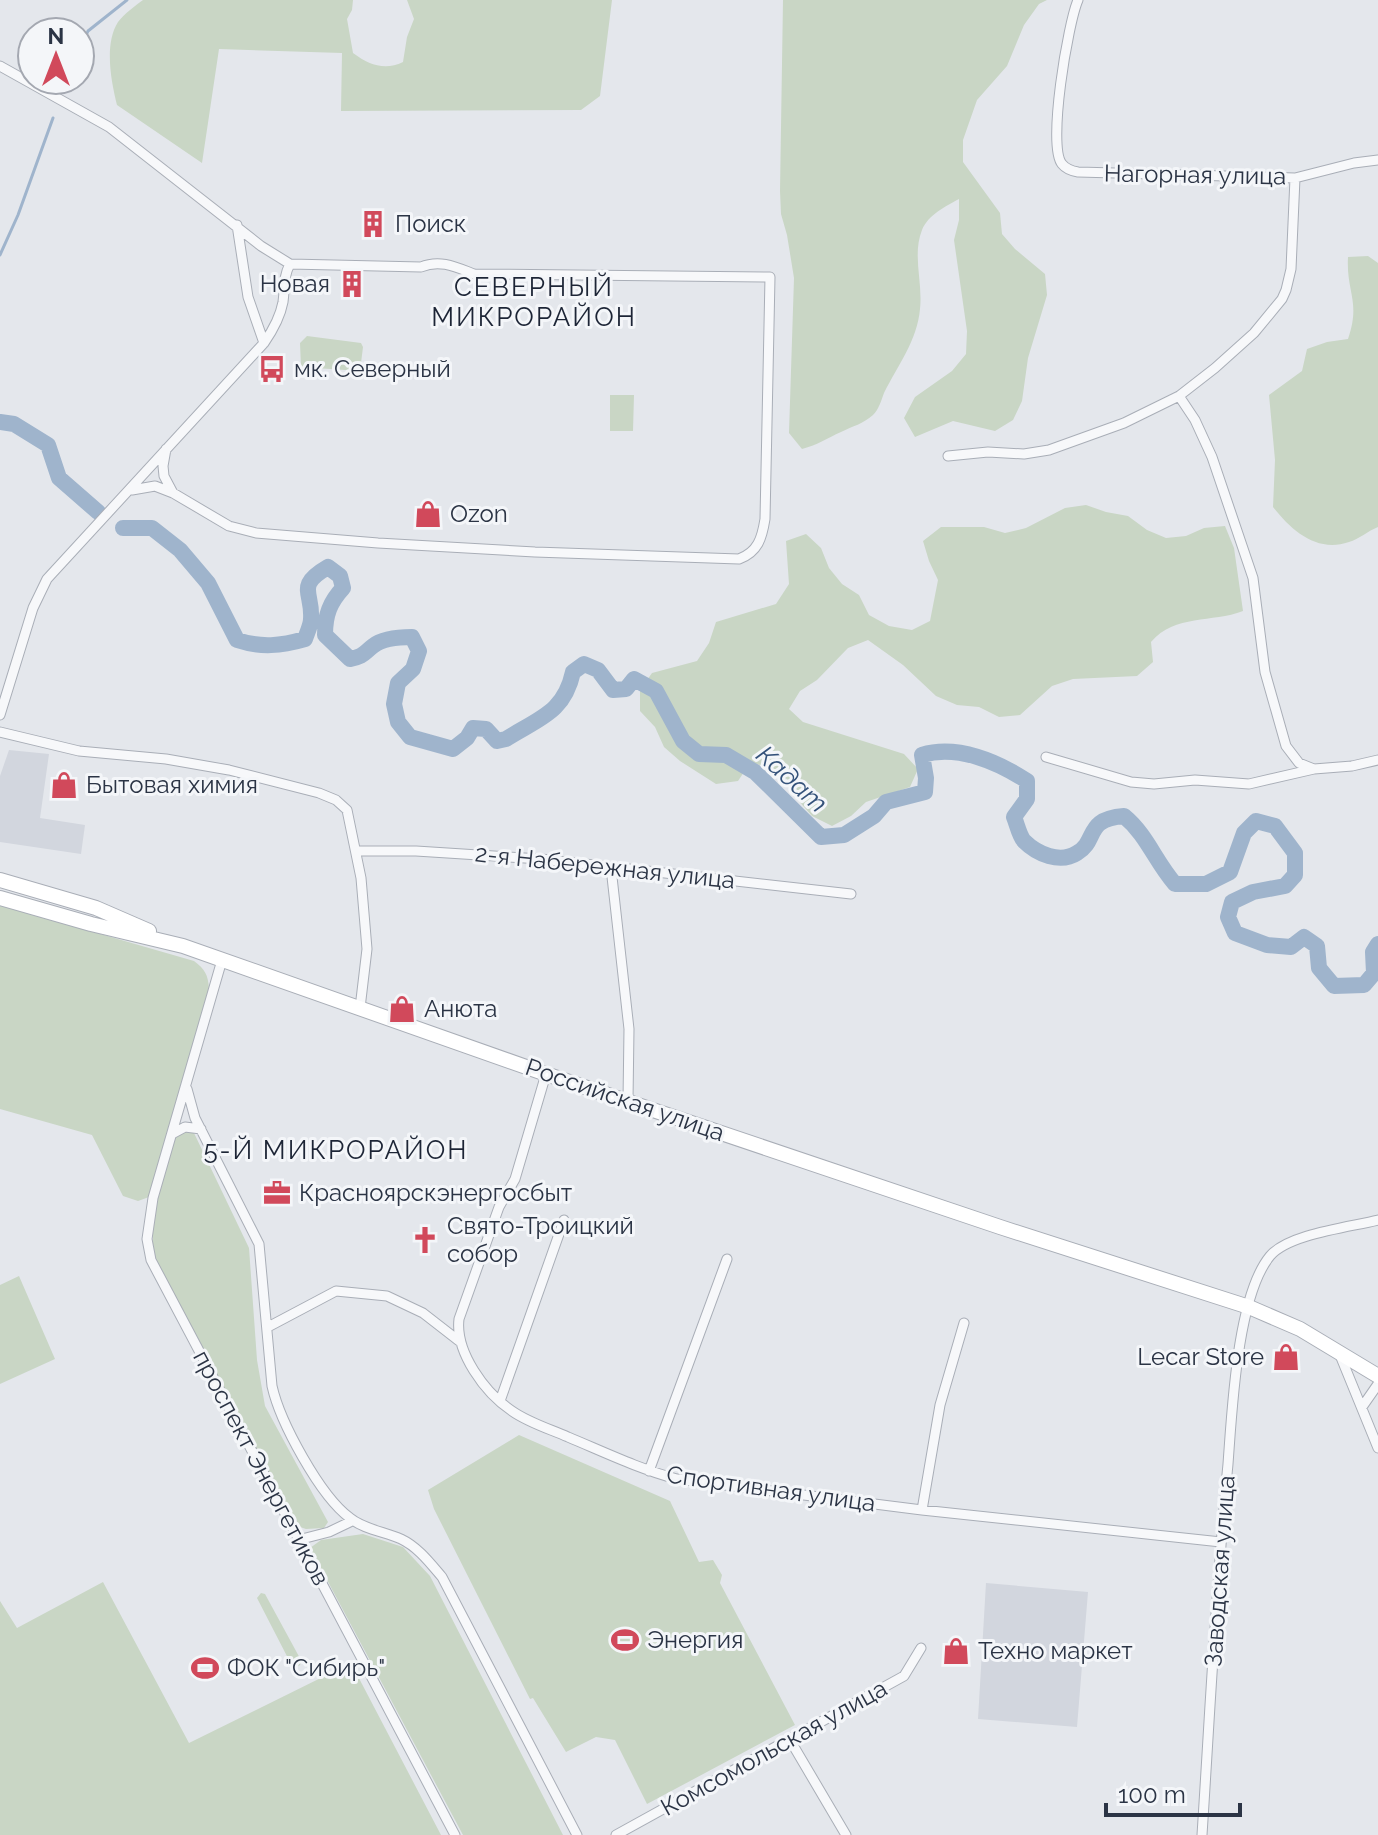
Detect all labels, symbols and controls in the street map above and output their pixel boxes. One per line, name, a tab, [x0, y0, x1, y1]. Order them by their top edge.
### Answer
north arrow	[16, 16, 96, 96]
text: N	[48, 23, 64, 49]
street label: Нагорная улица	[1104, 158, 1286, 191]
building icon: Поиск	[358, 209, 388, 239]
place label: Поиск	[395, 209, 466, 238]
place label: Новая	[260, 269, 330, 298]
building icon: Новая	[337, 269, 367, 299]
district label: СЕВЕРНЫЙ МИКРОРАЙОН	[431, 272, 637, 332]
bus stop icon: мк. Северный	[257, 354, 287, 384]
place label: мк. Северный	[294, 354, 451, 383]
shop icon: Ozon	[413, 499, 443, 529]
place label: Ozon	[450, 499, 508, 528]
water label: Кадат	[750, 739, 834, 819]
shop icon: Бытовая химия	[49, 770, 79, 800]
place label: Бытовая химия	[86, 770, 258, 799]
street label: 2-я Набережная улица	[474, 838, 736, 895]
shop icon: Анюта	[387, 994, 417, 1024]
place label: Анюта	[424, 994, 497, 1023]
street label: Российская улица	[522, 1052, 728, 1147]
district label: 5-Й МИКРОРАЙОН	[203, 1135, 469, 1165]
office icon: Красноярскэнергосбыт	[262, 1178, 292, 1208]
place label: Красноярскэнергосбыт	[299, 1178, 573, 1207]
place label: Свято-Троицкий собор	[447, 1211, 634, 1268]
church icon: Свято-Троицкий собор	[410, 1225, 440, 1255]
place label: Lecar Store	[1137, 1342, 1264, 1371]
shop icon: Lecar Store	[1271, 1342, 1301, 1372]
street label: проспект Энергетиков	[187, 1345, 336, 1590]
street label: Спортивная улица	[665, 1459, 877, 1518]
street label: Заводская улица	[1198, 1474, 1241, 1668]
sports icon: Энергия	[610, 1625, 640, 1655]
place label: Энергия	[647, 1625, 743, 1654]
shop icon: Техно маркет	[941, 1636, 971, 1666]
place label: Техно маркет	[978, 1636, 1133, 1665]
sports icon: ФОК "Сибирь"	[190, 1653, 220, 1683]
place label: ФОК "Сибирь"	[227, 1653, 385, 1682]
street label: Комсомольская улица	[656, 1673, 892, 1822]
scale bar	[1106, 1767, 1240, 1817]
text: 100 m	[1118, 1780, 1186, 1809]

